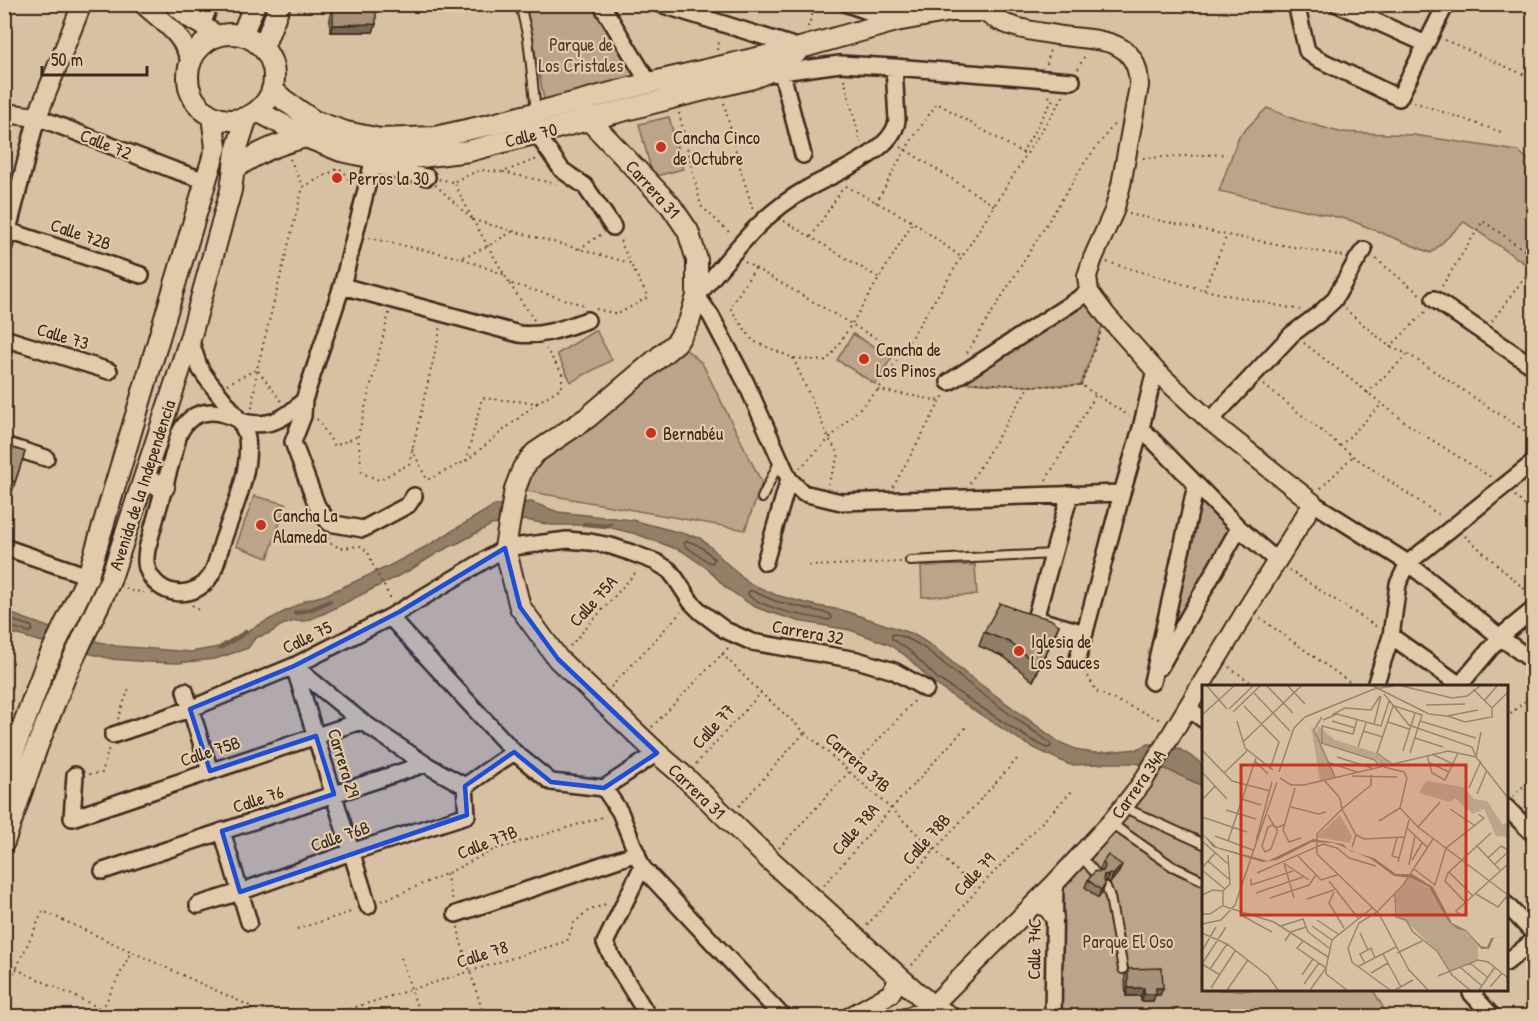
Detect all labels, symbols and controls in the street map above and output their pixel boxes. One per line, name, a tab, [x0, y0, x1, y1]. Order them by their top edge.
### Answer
park label: Parque de Los Cristales	[539, 32, 624, 78]
scale bar	[42, 39, 147, 77]
text: 50 m	[51, 47, 83, 72]
street label: Calle 70	[502, 116, 560, 154]
street label: Calle 72	[77, 122, 136, 166]
place label: Cancha Cinco de Octubre	[673, 125, 760, 171]
marker: Cancha Cinco de Octubre	[654, 140, 668, 154]
street label: Carrera 31	[620, 154, 686, 224]
place label: Perros la 30	[349, 166, 429, 191]
marker: Perros la 30	[330, 171, 344, 185]
street label: Calle 72B	[47, 212, 115, 256]
street label: Calle 73	[34, 316, 92, 356]
place label: Cancha de Los Pinos	[876, 337, 941, 383]
marker: Cancha de Los Pinos	[857, 352, 871, 366]
street label: Avenida de la Independencia	[103, 397, 181, 573]
place label: Bernabéu	[663, 421, 723, 446]
marker: Bernabéu	[644, 426, 658, 440]
place label: Cancha La Alameda	[273, 503, 338, 549]
marker: Cancha La Alameda	[254, 518, 268, 532]
street label: Calle 75A	[563, 570, 623, 632]
street label: Carrera 32	[770, 613, 846, 651]
street label: Calle 75	[278, 614, 336, 660]
place label: Iglesia de Los Sauces	[1031, 629, 1100, 675]
marker: Iglesia de Los Sauces	[1012, 644, 1026, 658]
inset map	[1202, 685, 1508, 991]
street label: Calle 77	[686, 698, 740, 754]
street label: Carrera 29	[322, 725, 366, 801]
street label: Carrera 31B	[820, 726, 896, 798]
street label: Calle 75B	[177, 730, 243, 772]
street label: Carrera 34A	[1105, 744, 1171, 824]
street label: Carrera 31	[663, 757, 731, 825]
street label: Calle 76	[229, 779, 287, 819]
street label: Calle 78A	[825, 797, 885, 860]
street label: Calle 78B	[896, 808, 956, 870]
street label: Calle 76B	[307, 814, 373, 858]
street label: Calle 77B	[453, 819, 521, 865]
street label: Calle 79	[947, 846, 1001, 901]
street label: Calle 74C	[1021, 918, 1047, 980]
park label: Parque El Oso	[1083, 929, 1173, 954]
street label: Calle 78	[453, 934, 511, 974]

